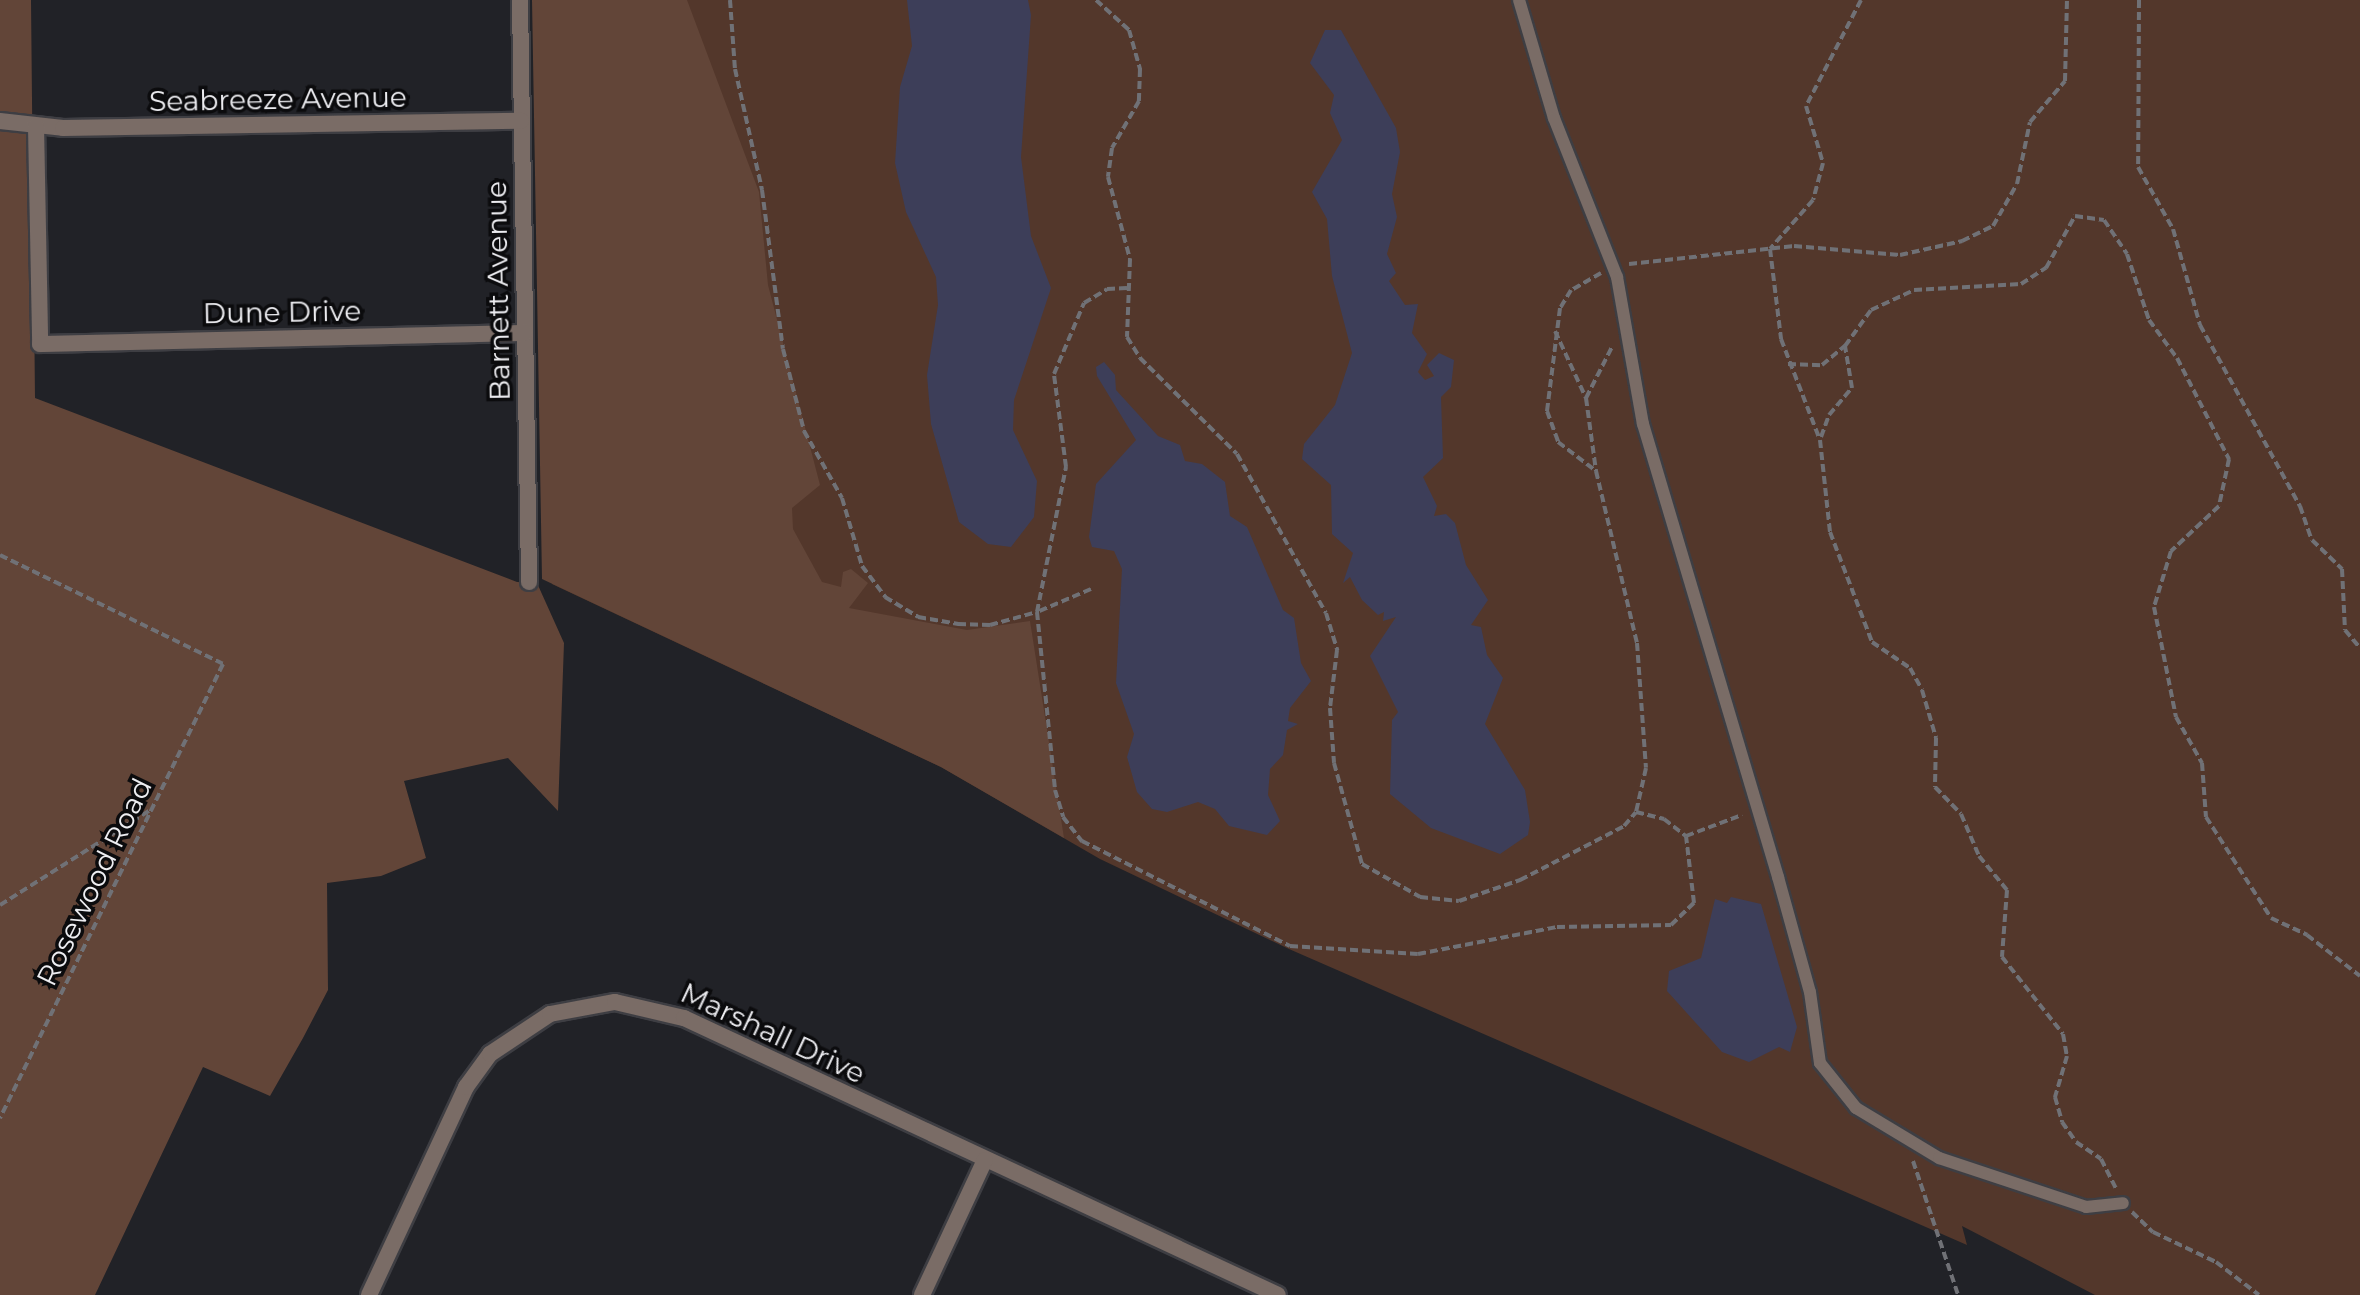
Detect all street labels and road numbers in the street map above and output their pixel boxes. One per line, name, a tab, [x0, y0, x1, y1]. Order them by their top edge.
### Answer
street label: Seabreeze Avenue	[149, 80, 407, 118]
street label: Barnett Avenue	[479, 181, 517, 401]
street label: Dune Drive	[202, 294, 362, 330]
street label: Rosewood Road	[29, 773, 159, 991]
street label: Marshall Drive	[676, 976, 870, 1090]

